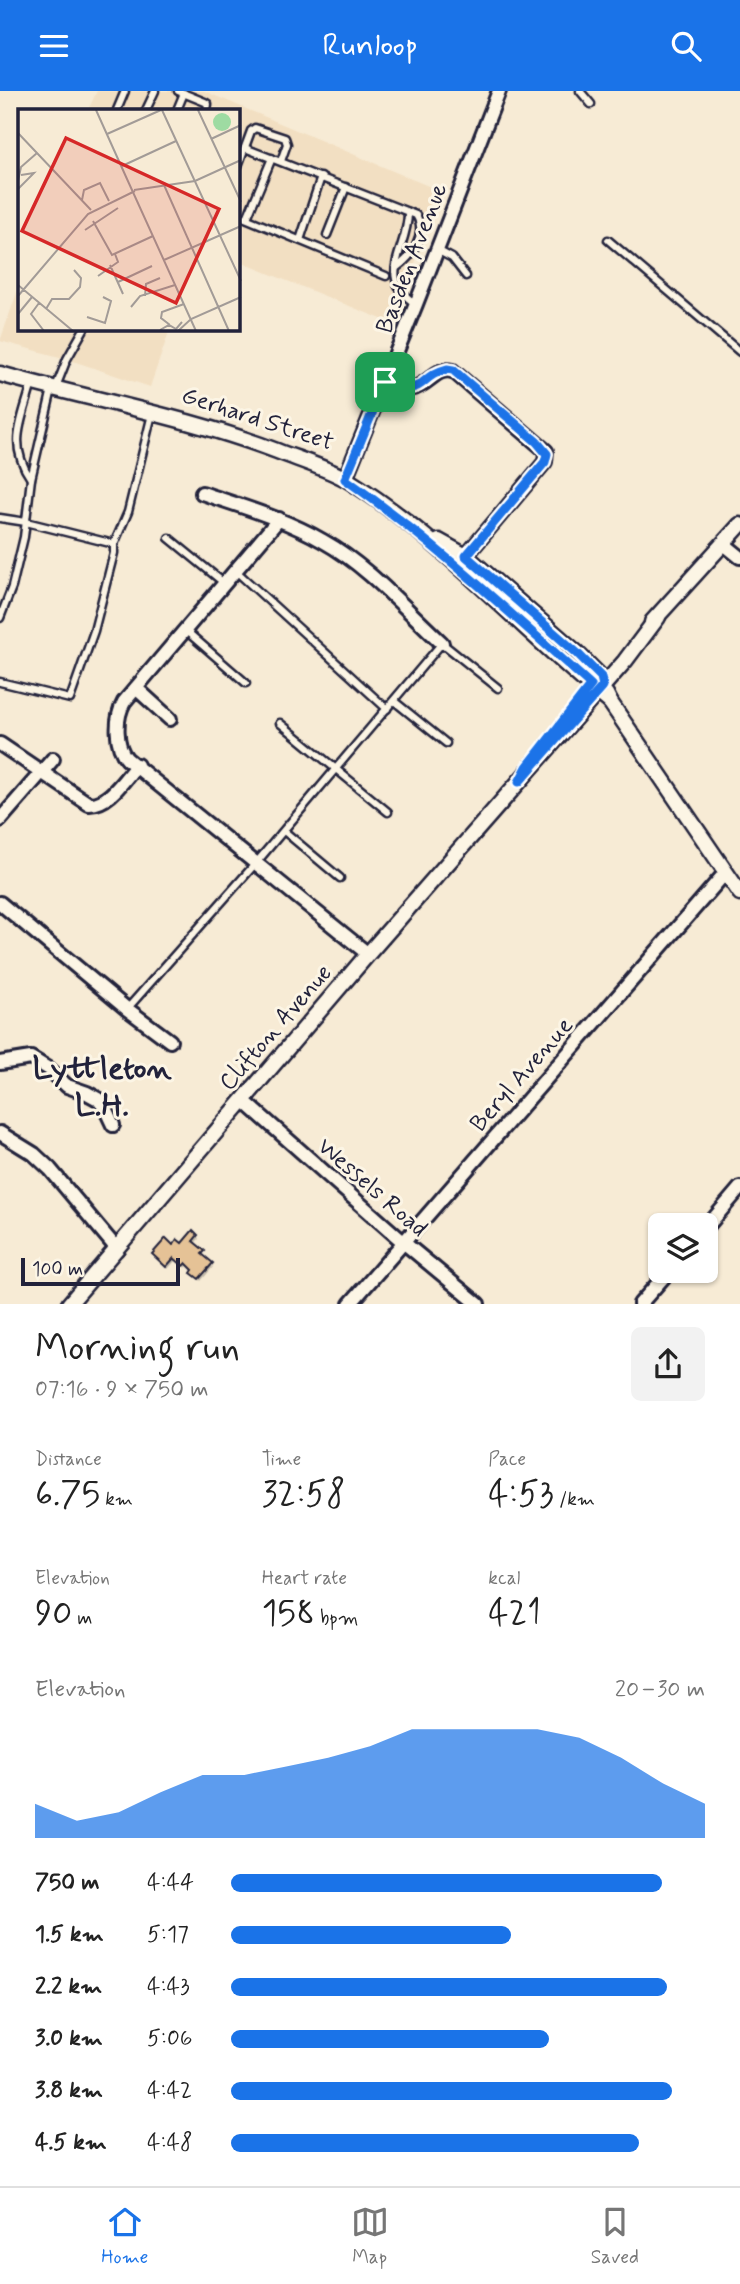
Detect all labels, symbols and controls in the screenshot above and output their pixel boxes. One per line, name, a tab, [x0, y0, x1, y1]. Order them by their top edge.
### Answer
text: Runloop	[322, 25, 418, 67]
icon: menu	[35, 27, 73, 65]
icon: search	[667, 27, 705, 65]
inset map	[18, 109, 240, 331]
street label: Basden Avenue	[370, 179, 455, 338]
pin	[355, 352, 415, 412]
icon: arrive	[366, 363, 404, 401]
street label: Gerhard Street	[177, 380, 338, 459]
street label: Clifton Avenue	[213, 958, 339, 1098]
street label: Beryl Avenue	[464, 1011, 581, 1139]
district label: Lyttleton L.H.	[32, 1048, 172, 1127]
street label: Wessels Road	[310, 1132, 434, 1245]
map controls	[648, 1213, 718, 1283]
button: layers	[648, 1213, 718, 1283]
scale bar	[21, 1255, 180, 1287]
text: 100 m	[32, 1257, 83, 1282]
text: Morning run	[35, 1324, 240, 1373]
button: share	[631, 1327, 705, 1401]
text: 07:16 · 9 × 750 m	[35, 1375, 209, 1405]
text: Distance	[35, 1447, 102, 1472]
text: Time	[262, 1447, 301, 1472]
text: Pace	[488, 1447, 526, 1472]
text: 6.75	[35, 1472, 100, 1518]
text: 32:58	[262, 1472, 345, 1518]
text: 4:53	[488, 1472, 554, 1518]
text: km	[100, 1487, 133, 1512]
text: /km	[554, 1487, 595, 1512]
text: Elevation	[35, 1566, 110, 1591]
text: Heart rate	[262, 1566, 347, 1591]
text: kcal	[488, 1566, 520, 1591]
text: 90	[35, 1591, 72, 1637]
text: 158	[262, 1591, 315, 1637]
text: 421	[488, 1591, 541, 1637]
text: m	[72, 1606, 92, 1631]
text: bpm	[315, 1606, 358, 1631]
text: Elevation	[35, 1675, 126, 1705]
text: 20–30 m	[615, 1675, 705, 1705]
text: 750 m	[35, 1868, 100, 1898]
text: 4:44	[147, 1868, 194, 1898]
text: 1.5 km	[35, 1920, 104, 1950]
text: 5:17	[147, 1920, 189, 1950]
text: 2.2 km	[35, 1972, 102, 2002]
text: 4:43	[147, 1972, 190, 2002]
text: 3.0 km	[35, 2024, 103, 2054]
text: 5:06	[147, 2024, 193, 2054]
text: 3.8 km	[35, 2076, 103, 2106]
text: 4:42	[147, 2076, 192, 2106]
text: 4.5 km	[35, 2128, 107, 2158]
text: 4:48	[147, 2128, 193, 2158]
tab: Home	[101, 2203, 148, 2270]
tab: Map	[351, 2203, 389, 2270]
tab: Saved	[591, 2203, 639, 2270]

